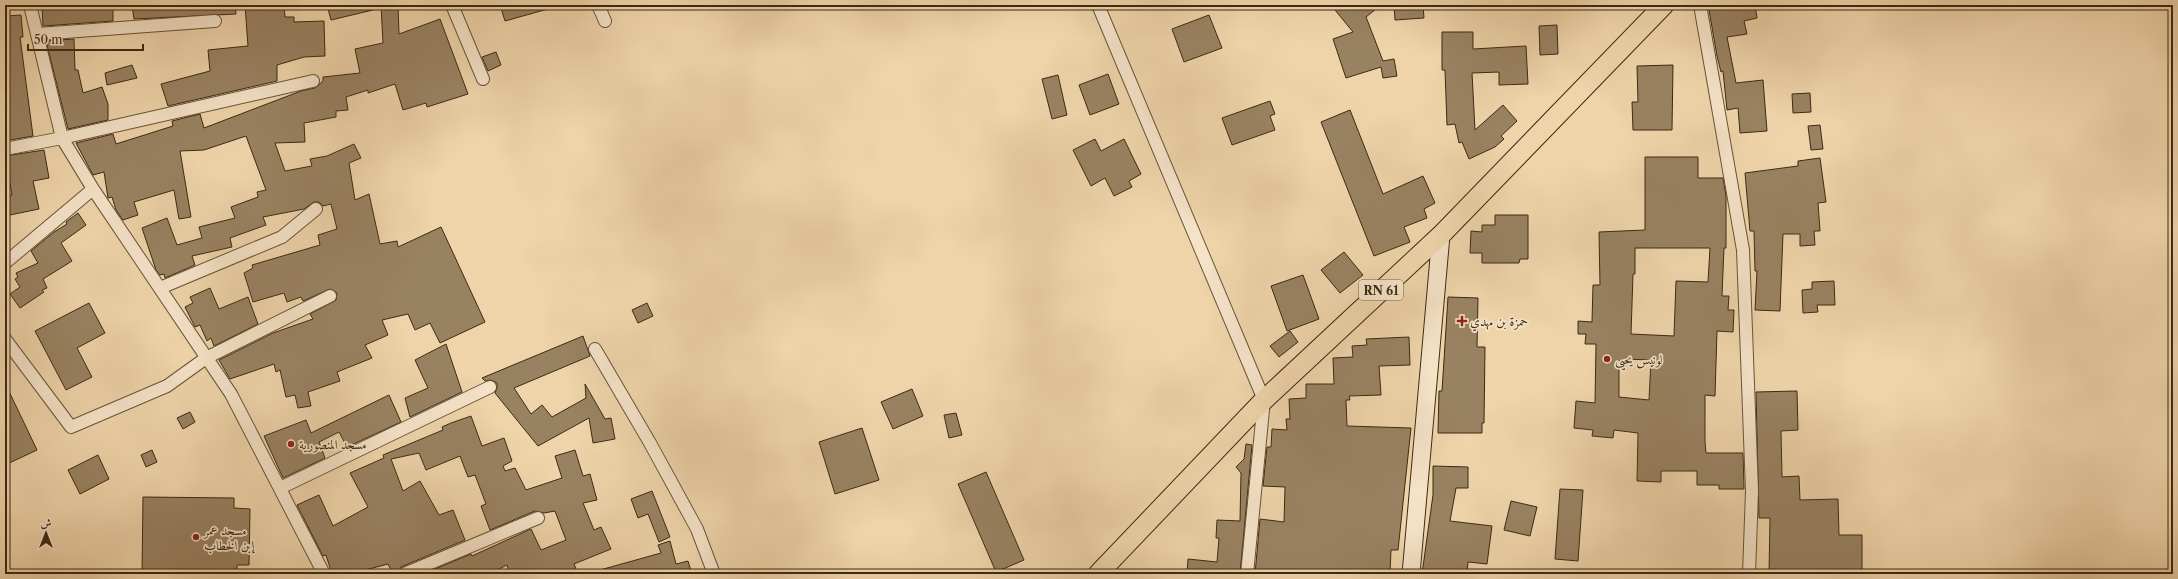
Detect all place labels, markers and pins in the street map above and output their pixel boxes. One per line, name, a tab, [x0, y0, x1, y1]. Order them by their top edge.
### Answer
place label: حمزة بن مهدي	[1470, 313, 1528, 332]
marker: حمزة بن مهدي	[1457, 316, 1467, 326]
place label: لونيس يحيى	[1615, 351, 1662, 371]
marker: لونيس يحيى	[1602, 354, 1612, 364]
place label: مسجد المنصورية	[299, 436, 367, 453]
marker: مسجد المنصورية	[286, 439, 296, 449]
place label: مسجد عمر إبن الخطاب	[202, 522, 255, 554]
marker: مسجد عمر إبن الخطاب	[191, 532, 201, 542]

